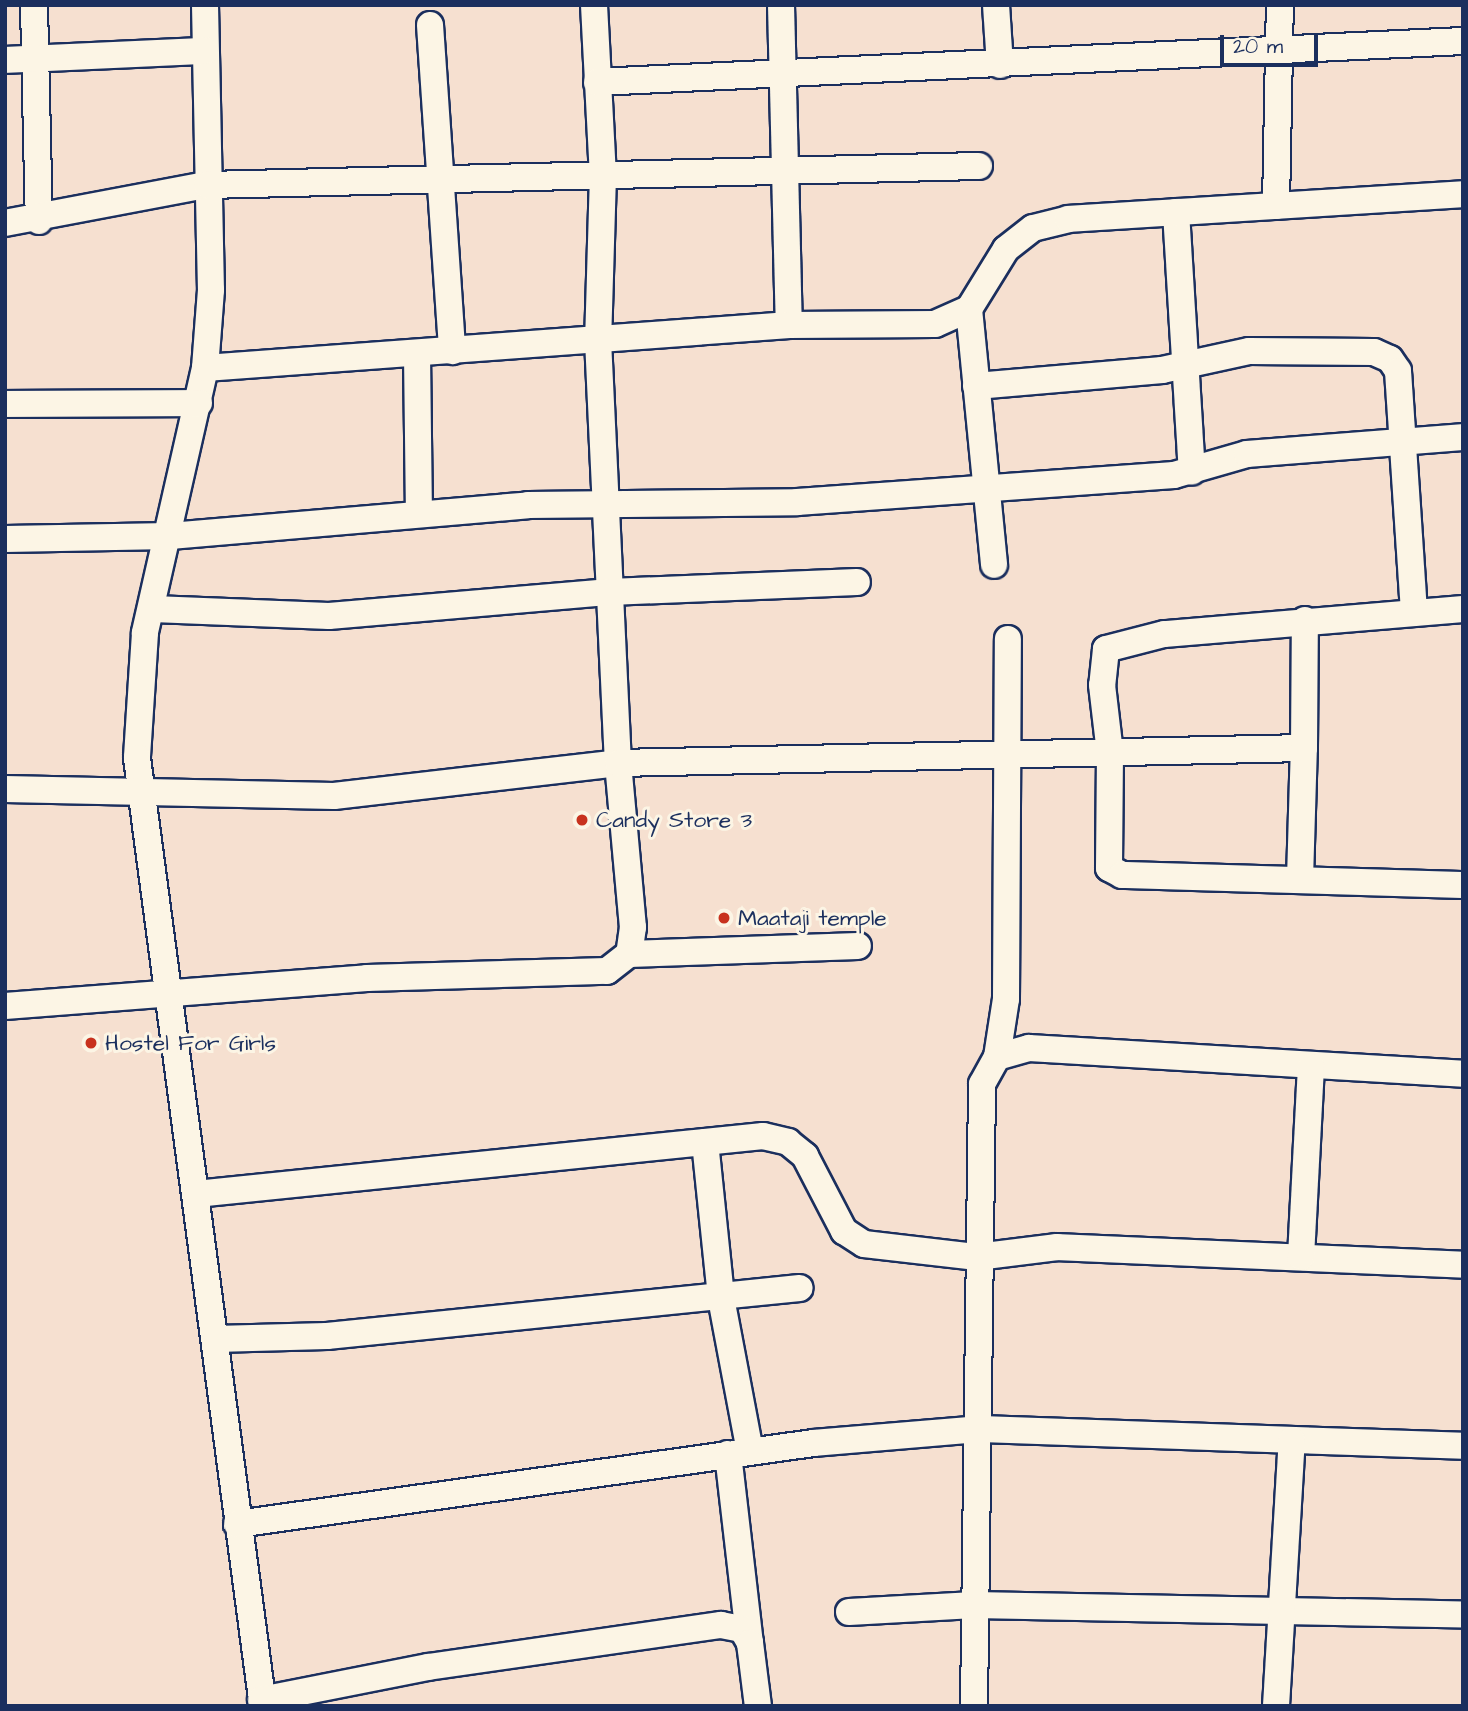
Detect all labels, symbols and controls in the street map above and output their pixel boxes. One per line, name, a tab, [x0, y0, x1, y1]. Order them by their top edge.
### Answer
scale bar	[1223, 21, 1321, 65]
text: 20 m	[1233, 32, 1283, 61]
place label: Candy Store 3	[596, 806, 752, 834]
marker: Candy Store 3	[574, 812, 590, 828]
place label: Maataji temple	[738, 904, 887, 932]
marker: Maataji temple	[716, 910, 732, 926]
place label: Hostel For Girls	[105, 1029, 276, 1057]
marker: Hostel For Girls	[83, 1035, 99, 1051]

